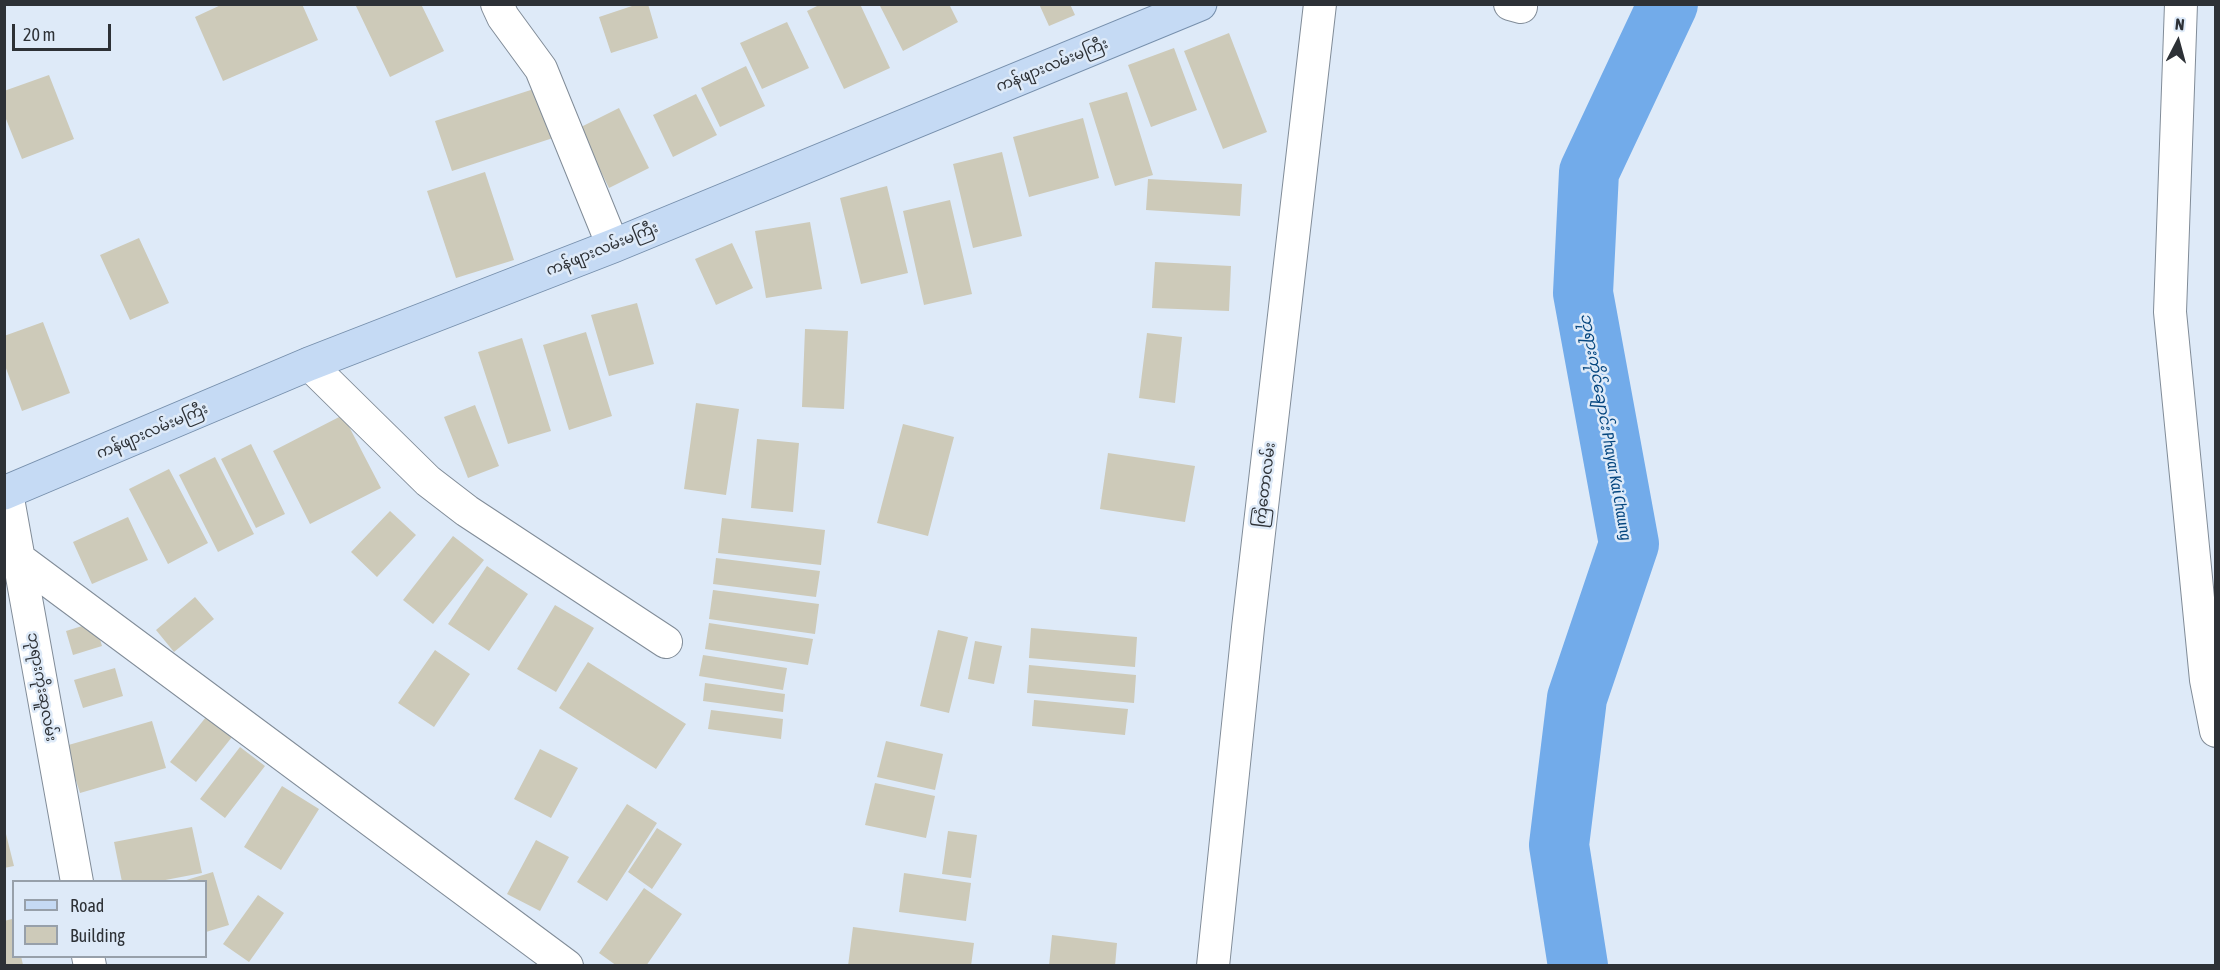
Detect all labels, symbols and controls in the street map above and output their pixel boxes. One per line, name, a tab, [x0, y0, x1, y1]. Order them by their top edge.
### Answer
scale bar	[15, 12, 114, 50]
north arrow	[2148, 12, 2208, 72]
text: N	[2174, 15, 2186, 34]
text: 20 m	[23, 24, 55, 45]
street label: ကန်ဖျားလမ်းမကြီး	[993, 34, 1111, 96]
street label: ကန်ဖျားလမ်းမကြီး	[543, 218, 661, 280]
water label: ဘုရားကိုင်ချောင်း Phayar Kai Chaung	[1577, 312, 1635, 542]
street label: ကန်ဖျားလမ်းမကြီး	[94, 399, 210, 463]
street label: ကြံတောလမ်း	[1251, 441, 1279, 529]
street label: ဘုရားကိုးဆူလမ်း	[24, 631, 60, 743]
legend	[12, 880, 207, 958]
text: Road	[70, 895, 104, 916]
text: Building	[70, 925, 125, 946]

